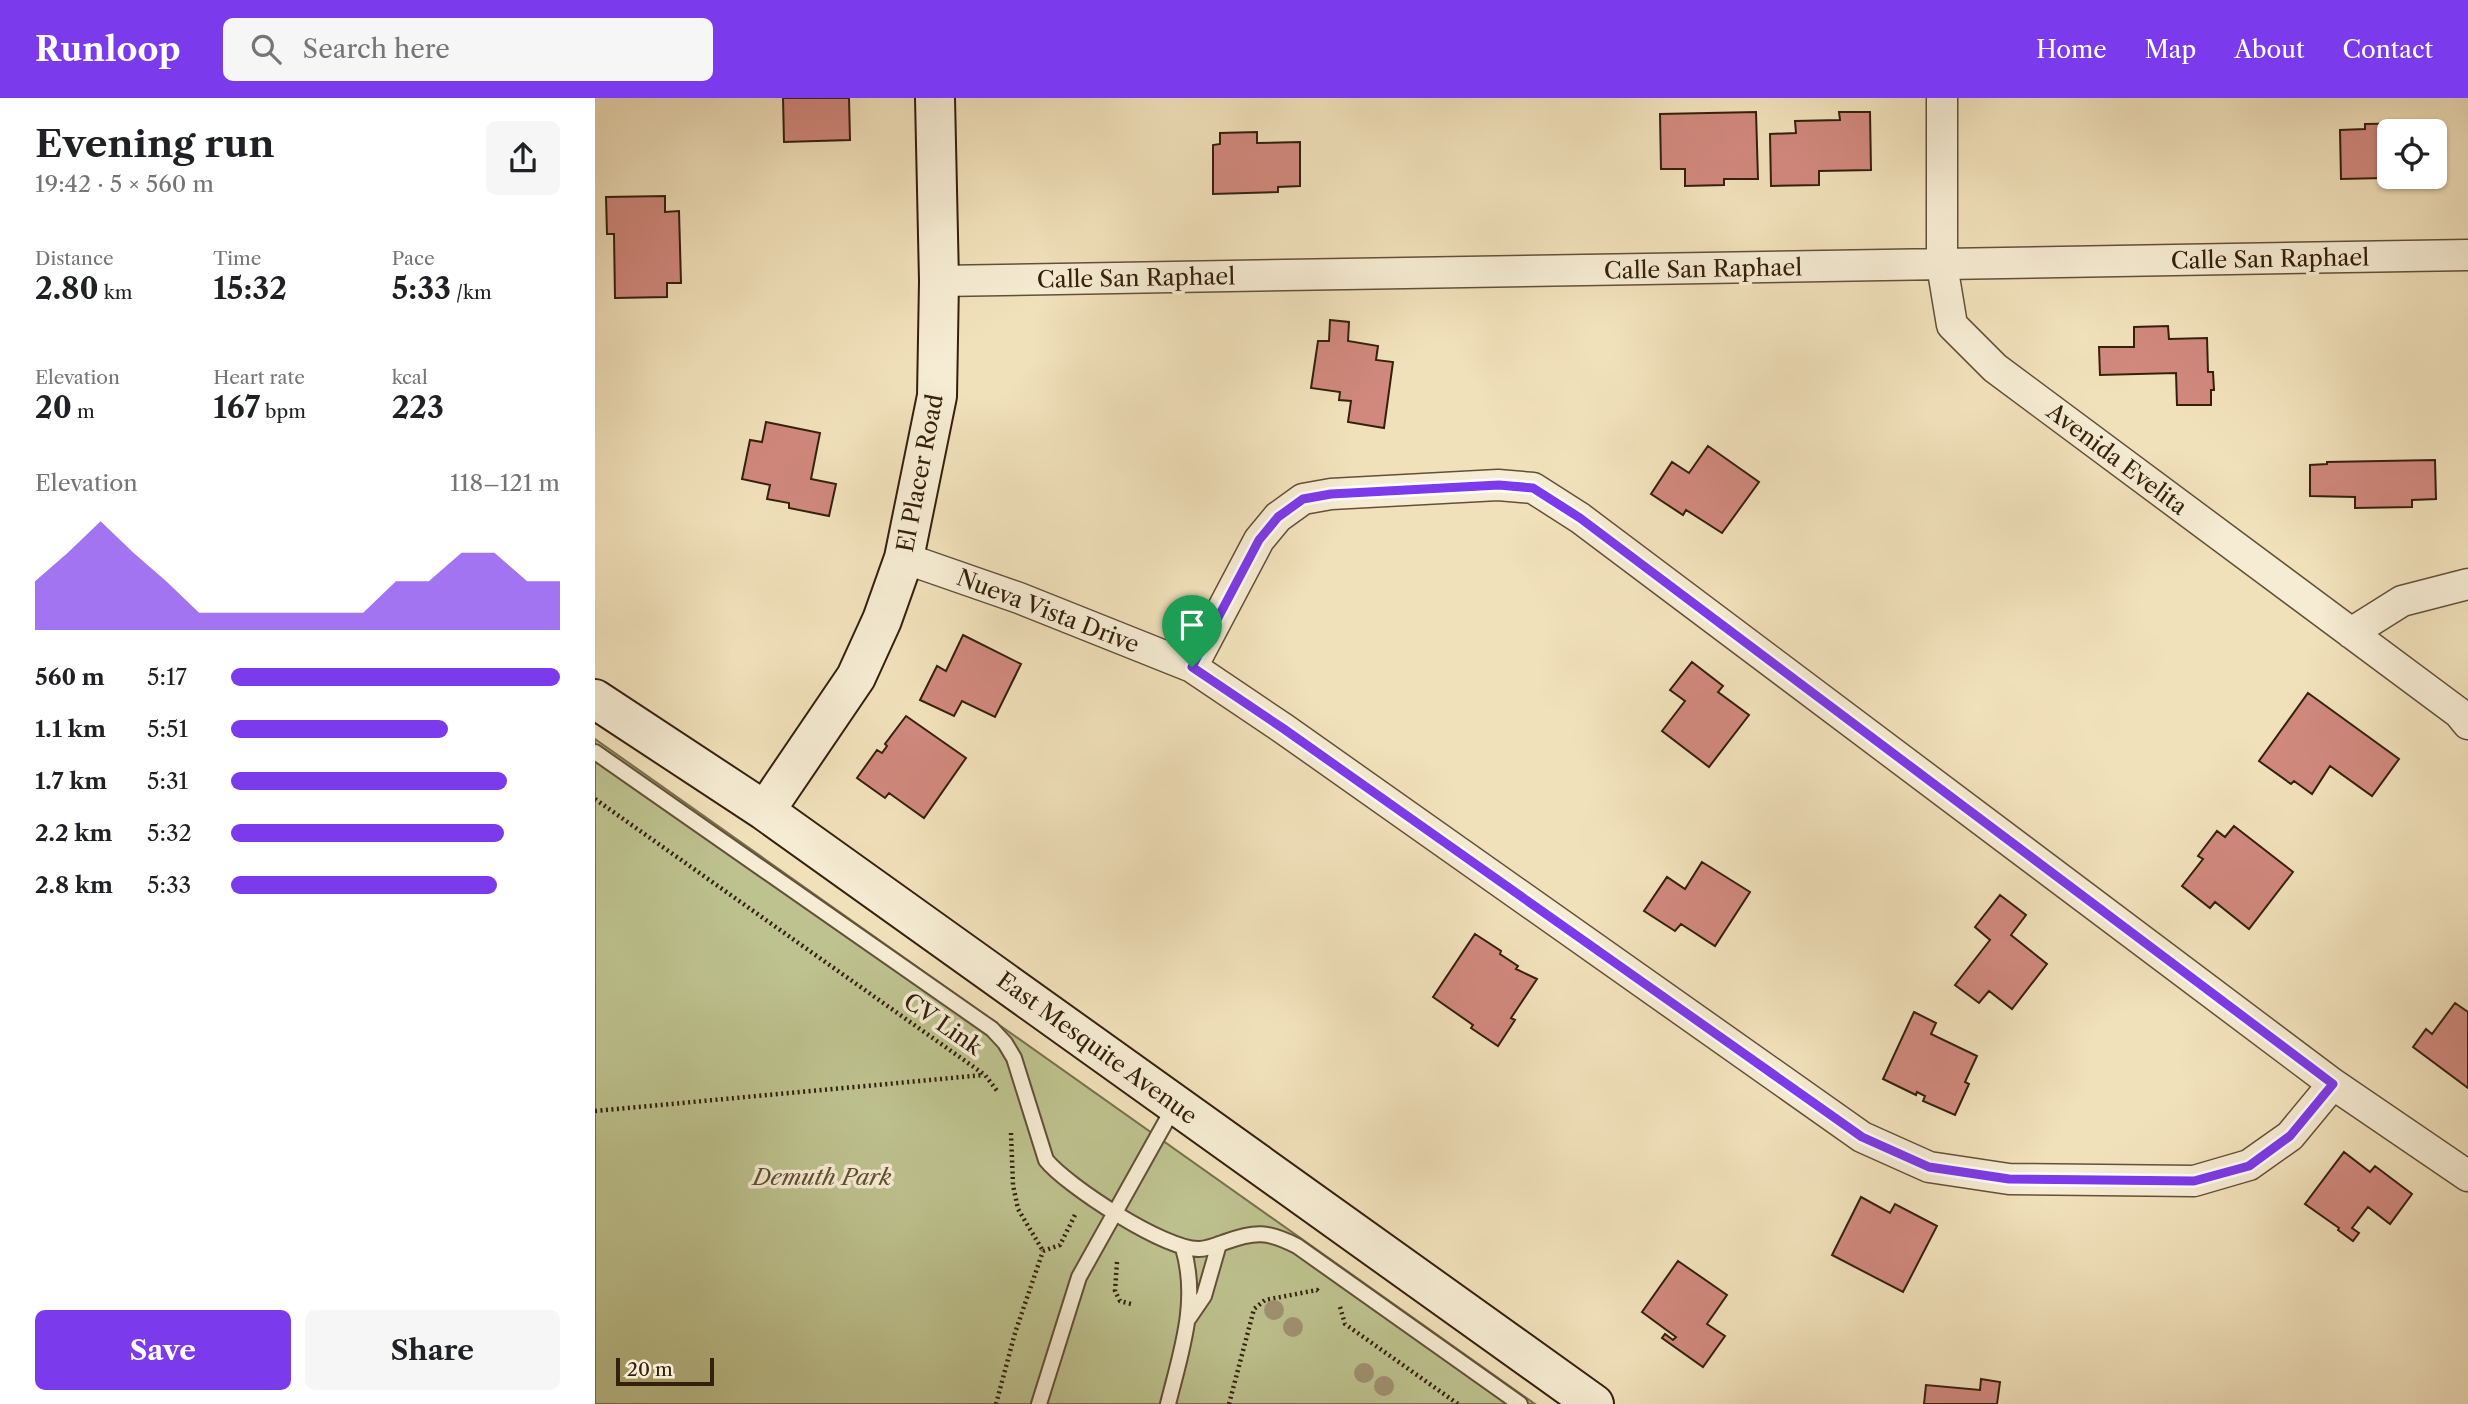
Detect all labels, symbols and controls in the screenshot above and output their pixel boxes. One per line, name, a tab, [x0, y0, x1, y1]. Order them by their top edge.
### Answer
search box	[223, 18, 713, 81]
text: Runloop	[35, 29, 181, 70]
icon: search	[247, 30, 285, 68]
text: Search here	[303, 33, 450, 65]
text: Home	[2036, 35, 2107, 64]
text: Map	[2145, 35, 2196, 64]
text: About	[2234, 35, 2305, 64]
text: Contact	[2343, 35, 2433, 64]
map controls	[2377, 119, 2447, 189]
button: locate	[2377, 119, 2447, 189]
text: Evening run	[35, 120, 275, 167]
button: share	[486, 121, 560, 195]
text: 19:42 · 5 × 560 m	[35, 170, 214, 198]
street label: Calle San Raphael	[2171, 243, 2370, 275]
text: Distance	[35, 247, 114, 270]
text: Time	[213, 247, 261, 270]
text: Pace	[392, 247, 435, 270]
street label: Calle San Raphael	[1604, 253, 1803, 285]
street label: Calle San Raphael	[1037, 262, 1236, 294]
text: 2.80	[35, 270, 99, 307]
text: 15:32	[213, 270, 287, 307]
text: 5:33	[392, 270, 451, 307]
text: km	[99, 281, 132, 304]
text: /km	[451, 281, 492, 304]
text: Elevation	[35, 366, 120, 389]
text: Heart rate	[213, 366, 305, 389]
text: kcal	[392, 366, 428, 389]
text: 20	[35, 389, 72, 426]
text: 167	[213, 389, 260, 426]
text: 223	[392, 389, 444, 426]
street label: El Placer Road	[891, 392, 949, 554]
street label: Avenida Evelita	[2041, 397, 2193, 521]
text: m	[72, 400, 95, 423]
text: bpm	[260, 400, 306, 423]
text: Elevation	[35, 469, 138, 497]
text: 118–121 m	[450, 469, 560, 497]
street label: Nueva Vista Drive	[953, 563, 1143, 659]
pin	[1162, 595, 1222, 667]
icon: arrive	[1173, 606, 1211, 644]
text: 560 m	[35, 663, 105, 691]
text: 5:17	[147, 663, 187, 691]
text: 1.1 km	[35, 715, 106, 743]
text: 5:51	[147, 715, 188, 743]
text: 1.7 km	[35, 767, 107, 795]
text: 5:31	[147, 767, 188, 795]
text: 2.2 km	[35, 819, 112, 847]
text: 5:32	[147, 819, 192, 847]
text: 2.8 km	[35, 871, 113, 899]
text: 5:33	[147, 871, 191, 899]
street label: East Mesquite Avenue	[991, 966, 1203, 1130]
street label: CV Link	[898, 987, 989, 1062]
park label: Demuth Park	[751, 1163, 891, 1191]
button: Save	[35, 1310, 291, 1390]
button: Share	[305, 1310, 560, 1390]
scale bar	[616, 1355, 714, 1387]
text: 20 m	[627, 1358, 673, 1381]

